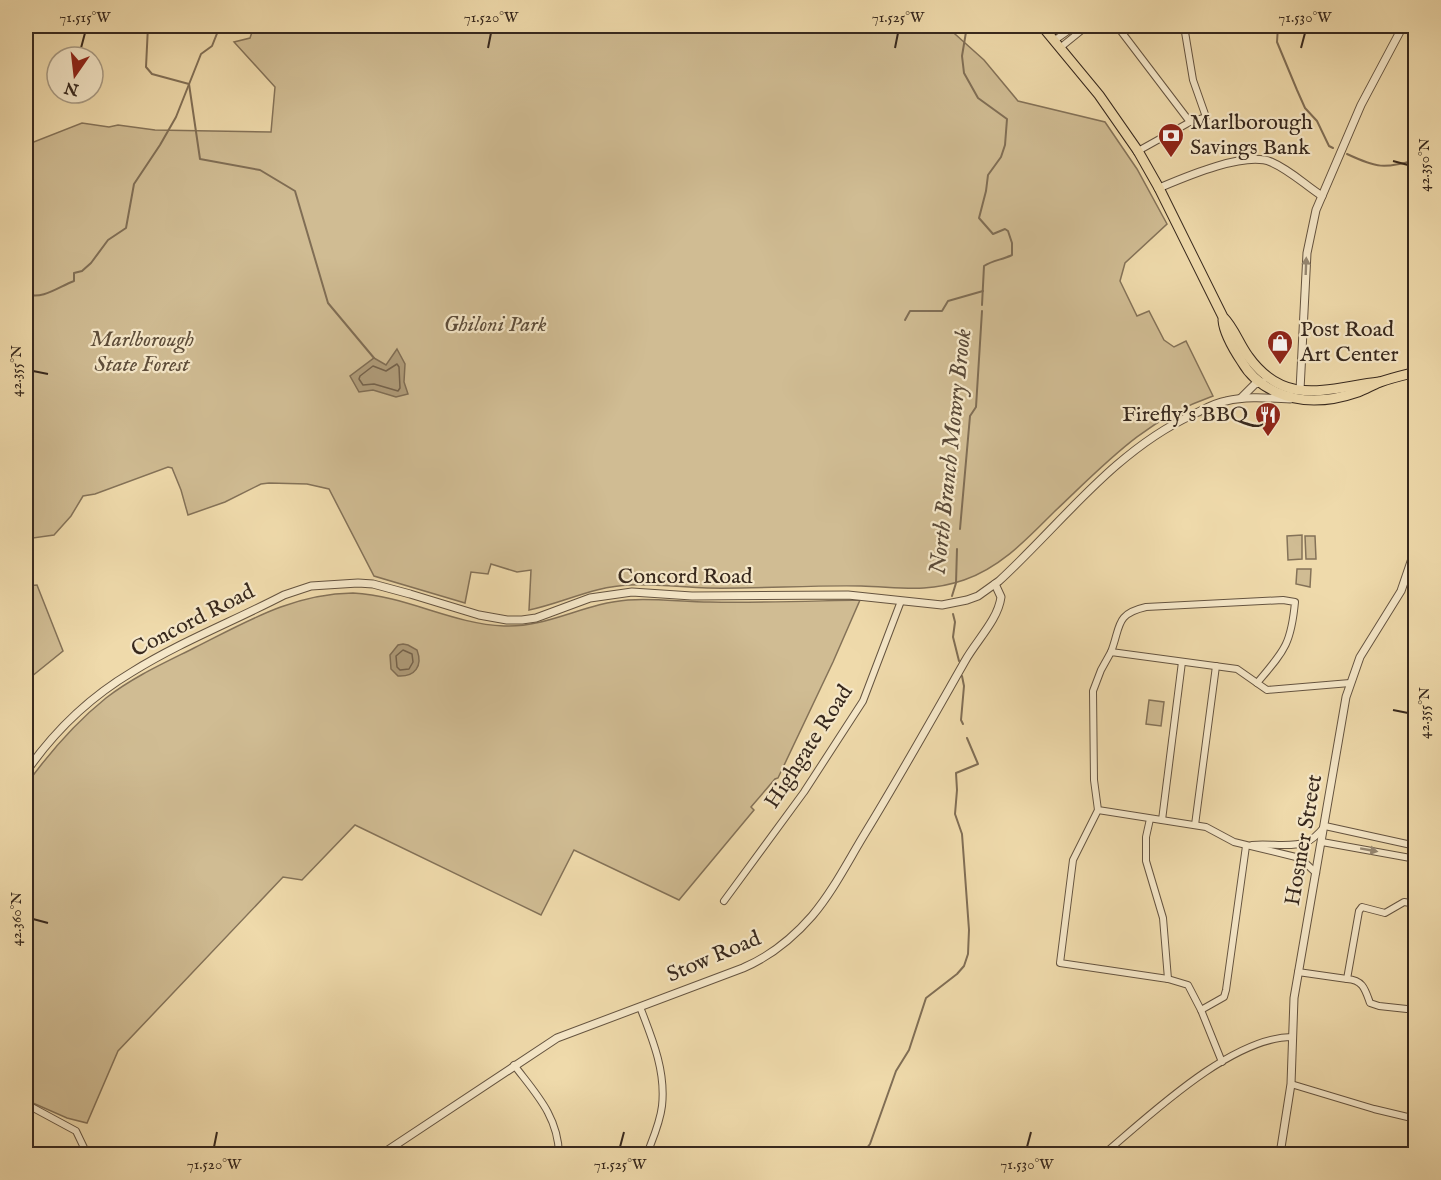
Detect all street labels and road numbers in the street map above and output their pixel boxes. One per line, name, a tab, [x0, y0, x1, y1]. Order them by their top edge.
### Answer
street label: Concord Road	[618, 563, 753, 591]
street label: Concord Road	[127, 578, 260, 664]
street label: Highgate Road	[759, 680, 860, 814]
street label: Hosmer Street	[1279, 772, 1329, 908]
street label: Stow Road	[663, 925, 765, 989]

